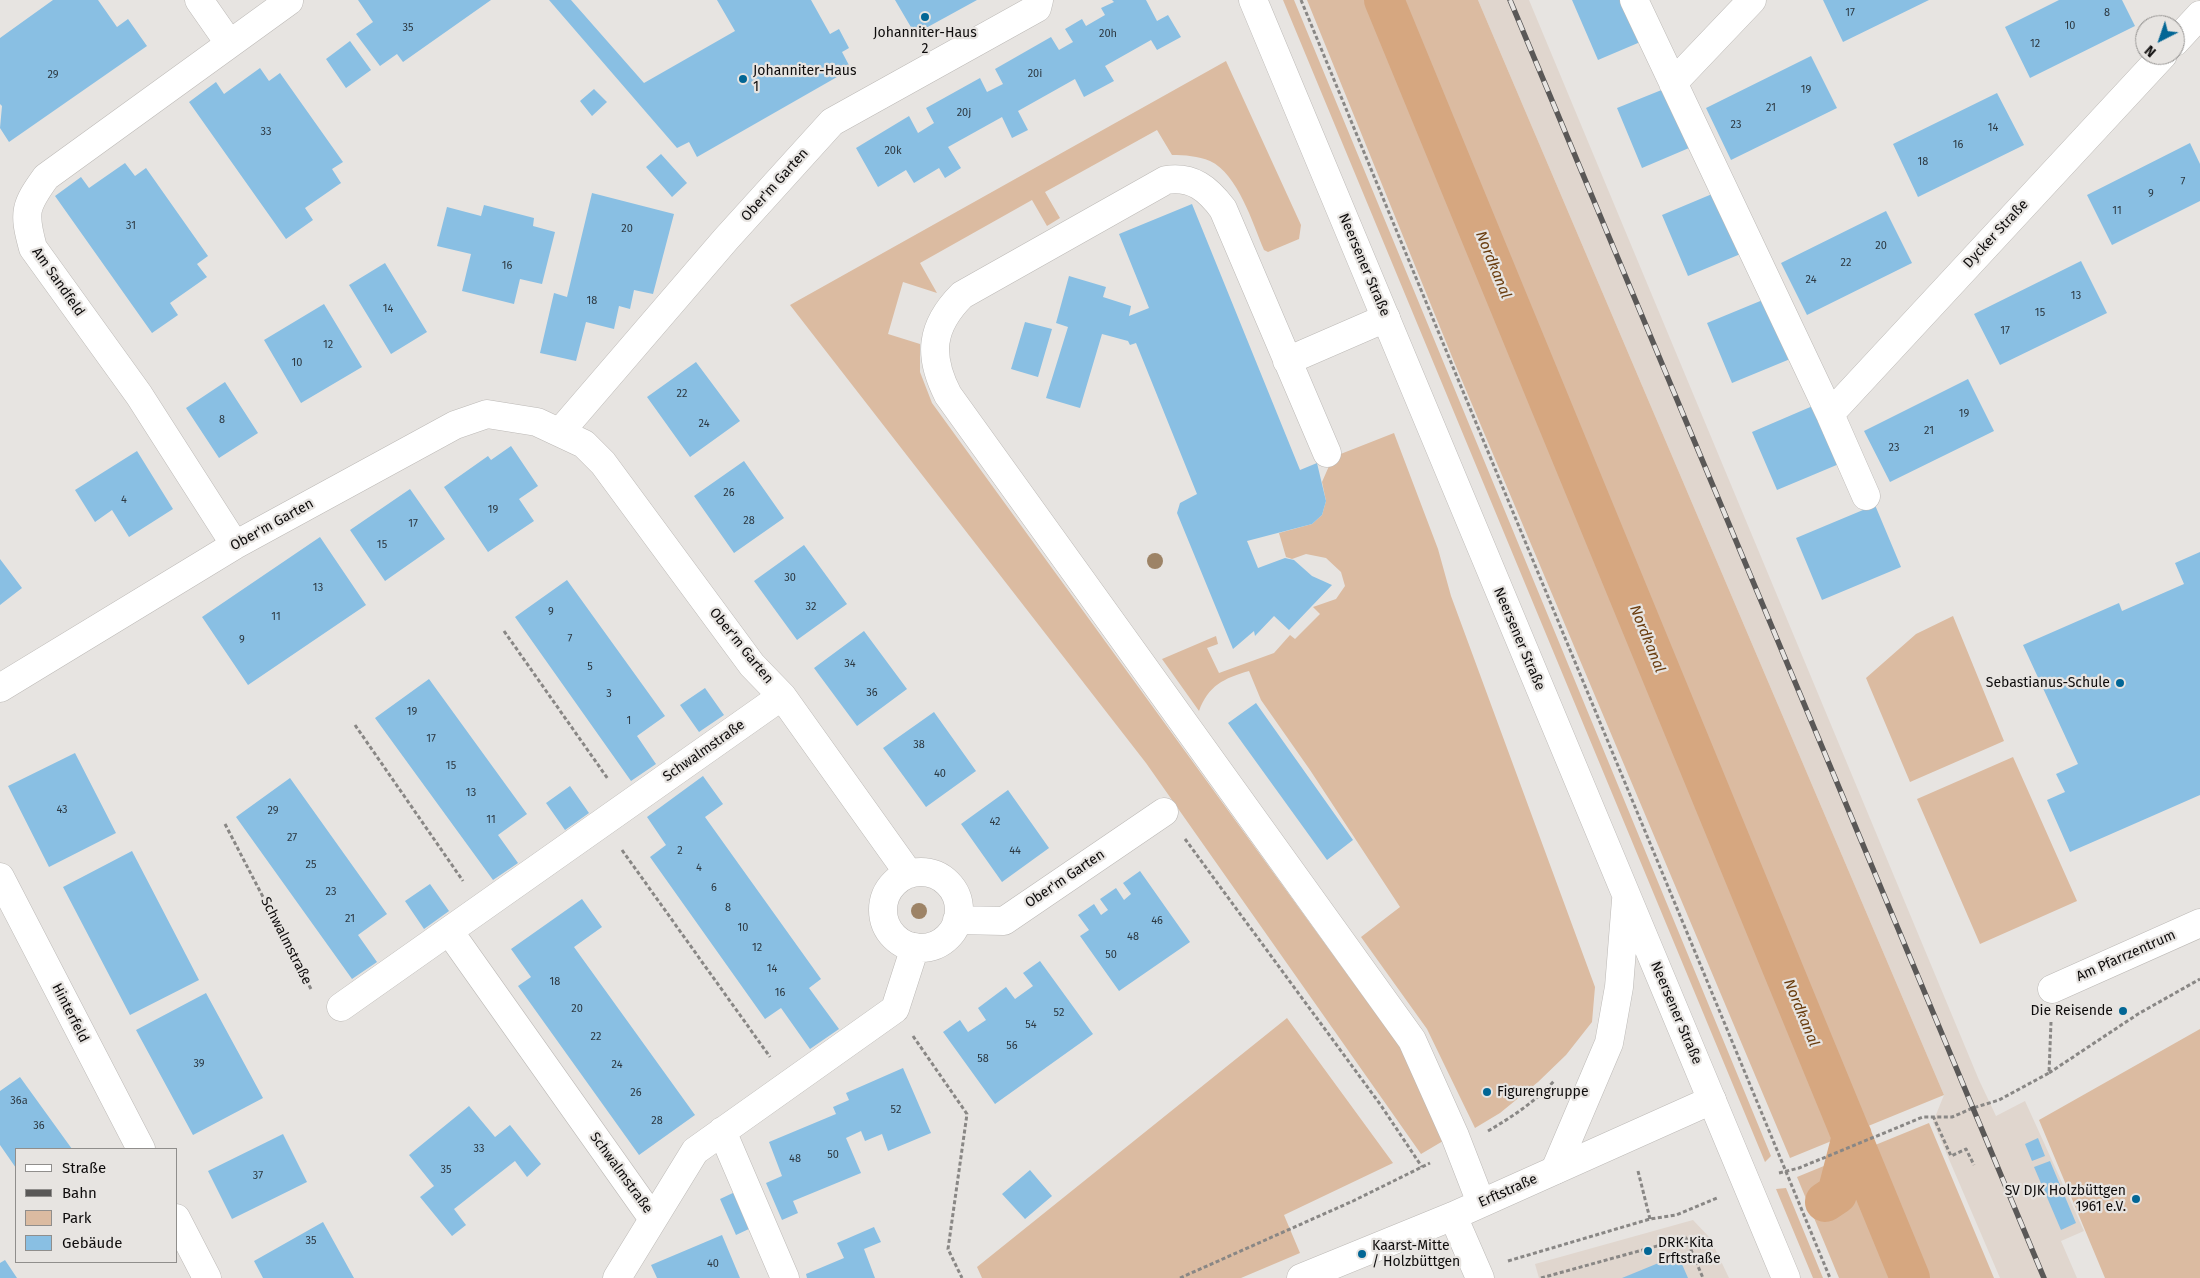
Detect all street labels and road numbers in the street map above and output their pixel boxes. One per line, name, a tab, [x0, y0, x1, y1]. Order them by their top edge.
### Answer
street label: Ober'm Garten	[738, 145, 812, 225]
street label: Dycker Straße	[1960, 196, 2032, 272]
street label: Neersener Straße	[1335, 211, 1393, 319]
street label: Am Sandfeld	[28, 244, 88, 320]
street label: Ober'm Garten	[228, 495, 316, 555]
street label: Neersener Straße	[1490, 585, 1548, 693]
street label: Ober'm Garten	[705, 605, 777, 687]
street label: Schwalmstraße	[660, 717, 748, 785]
street label: Ober'm Garten	[1022, 846, 1108, 912]
street label: Schwalmstraße	[257, 894, 315, 988]
street label: Am Pfarrzentrum	[2074, 927, 2178, 985]
street label: Neersener Straße	[1647, 959, 1705, 1067]
street label: Hinterfeld	[48, 981, 92, 1045]
street label: Schwalmstraße	[586, 1129, 656, 1217]
street label: Erftstraße	[1476, 1171, 1540, 1211]

